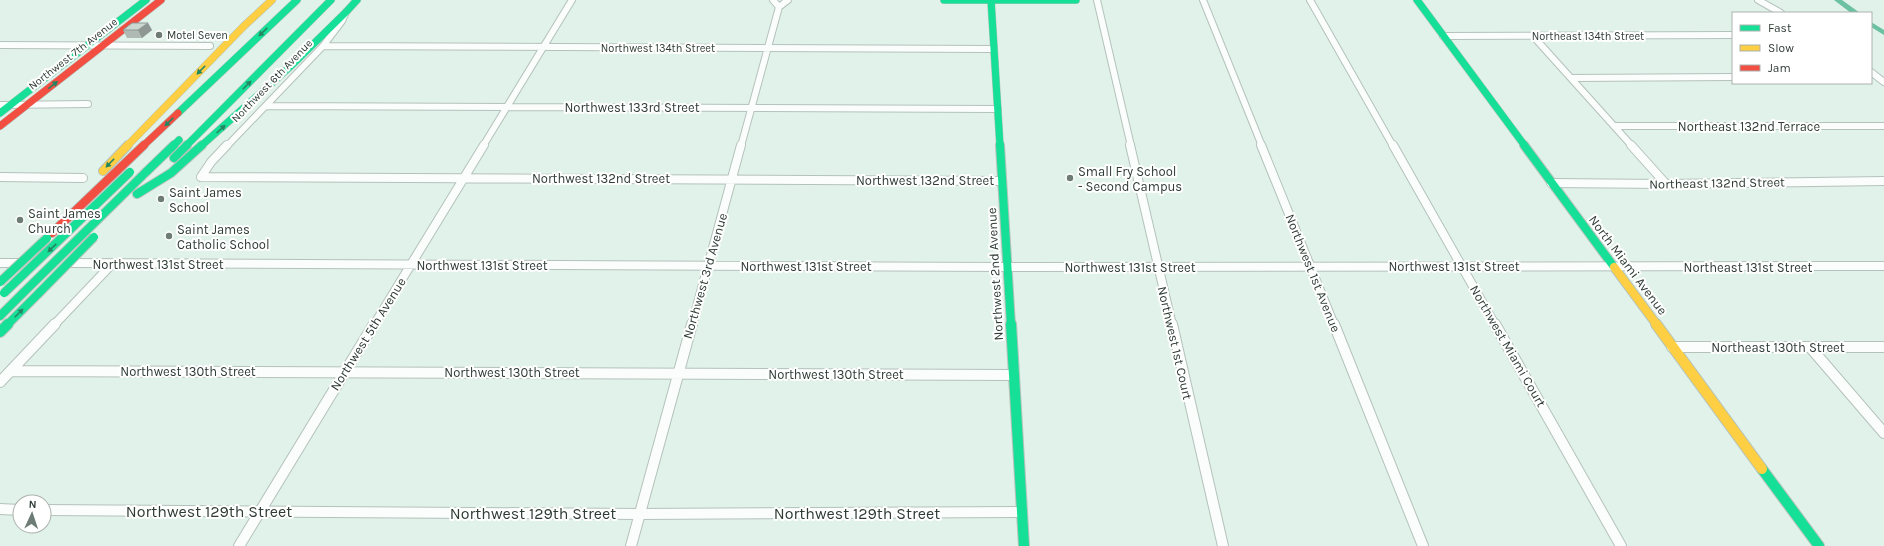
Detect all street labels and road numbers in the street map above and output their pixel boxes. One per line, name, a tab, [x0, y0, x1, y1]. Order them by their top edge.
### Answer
street label: Northwest 7th Avenue	[26, 15, 120, 93]
street label: Northeast 134th Street	[1532, 30, 1644, 43]
street label: Northwest 6th Avenue	[229, 37, 315, 125]
street label: Northwest 134th Street	[601, 42, 715, 55]
street label: Northwest 133rd Street	[564, 100, 700, 115]
street label: Northeast 132nd Terrace	[1678, 119, 1821, 134]
street label: Northwest 132nd Street	[532, 171, 670, 186]
street label: Northwest 132nd Street	[856, 173, 994, 188]
street label: Northeast 132nd Street	[1649, 174, 1785, 192]
street label: Northwest 2nd Avenue	[984, 207, 1006, 341]
street label: Northwest 3rd Avenue	[680, 211, 730, 341]
street label: Northwest 1st Avenue	[1282, 212, 1344, 335]
street label: North Miami Avenue	[1586, 212, 1670, 318]
street label: Northwest 131st Street	[92, 257, 224, 272]
street label: Northwest 131st Street	[416, 258, 548, 273]
street label: Northwest 131st Street	[740, 259, 872, 274]
street label: Northwest 131st Street	[1388, 259, 1520, 274]
street label: Northwest 131st Street	[1064, 260, 1196, 275]
street label: Northeast 131st Street	[1684, 260, 1813, 275]
street label: Northwest 5th Avenue	[327, 275, 409, 393]
street label: Northwest Miami Court	[1467, 282, 1549, 410]
street label: Northwest 1st Court	[1155, 285, 1195, 401]
street label: Northeast 130th Street	[1711, 340, 1845, 355]
street label: Northwest 130th Street	[120, 364, 256, 379]
street label: Northwest 130th Street	[444, 365, 580, 380]
street label: Northwest 130th Street	[768, 367, 904, 382]
street label: Northwest 129th Street	[126, 502, 292, 521]
street label: Northwest 129th Street	[450, 504, 616, 523]
street label: Northwest 129th Street	[774, 504, 940, 523]

